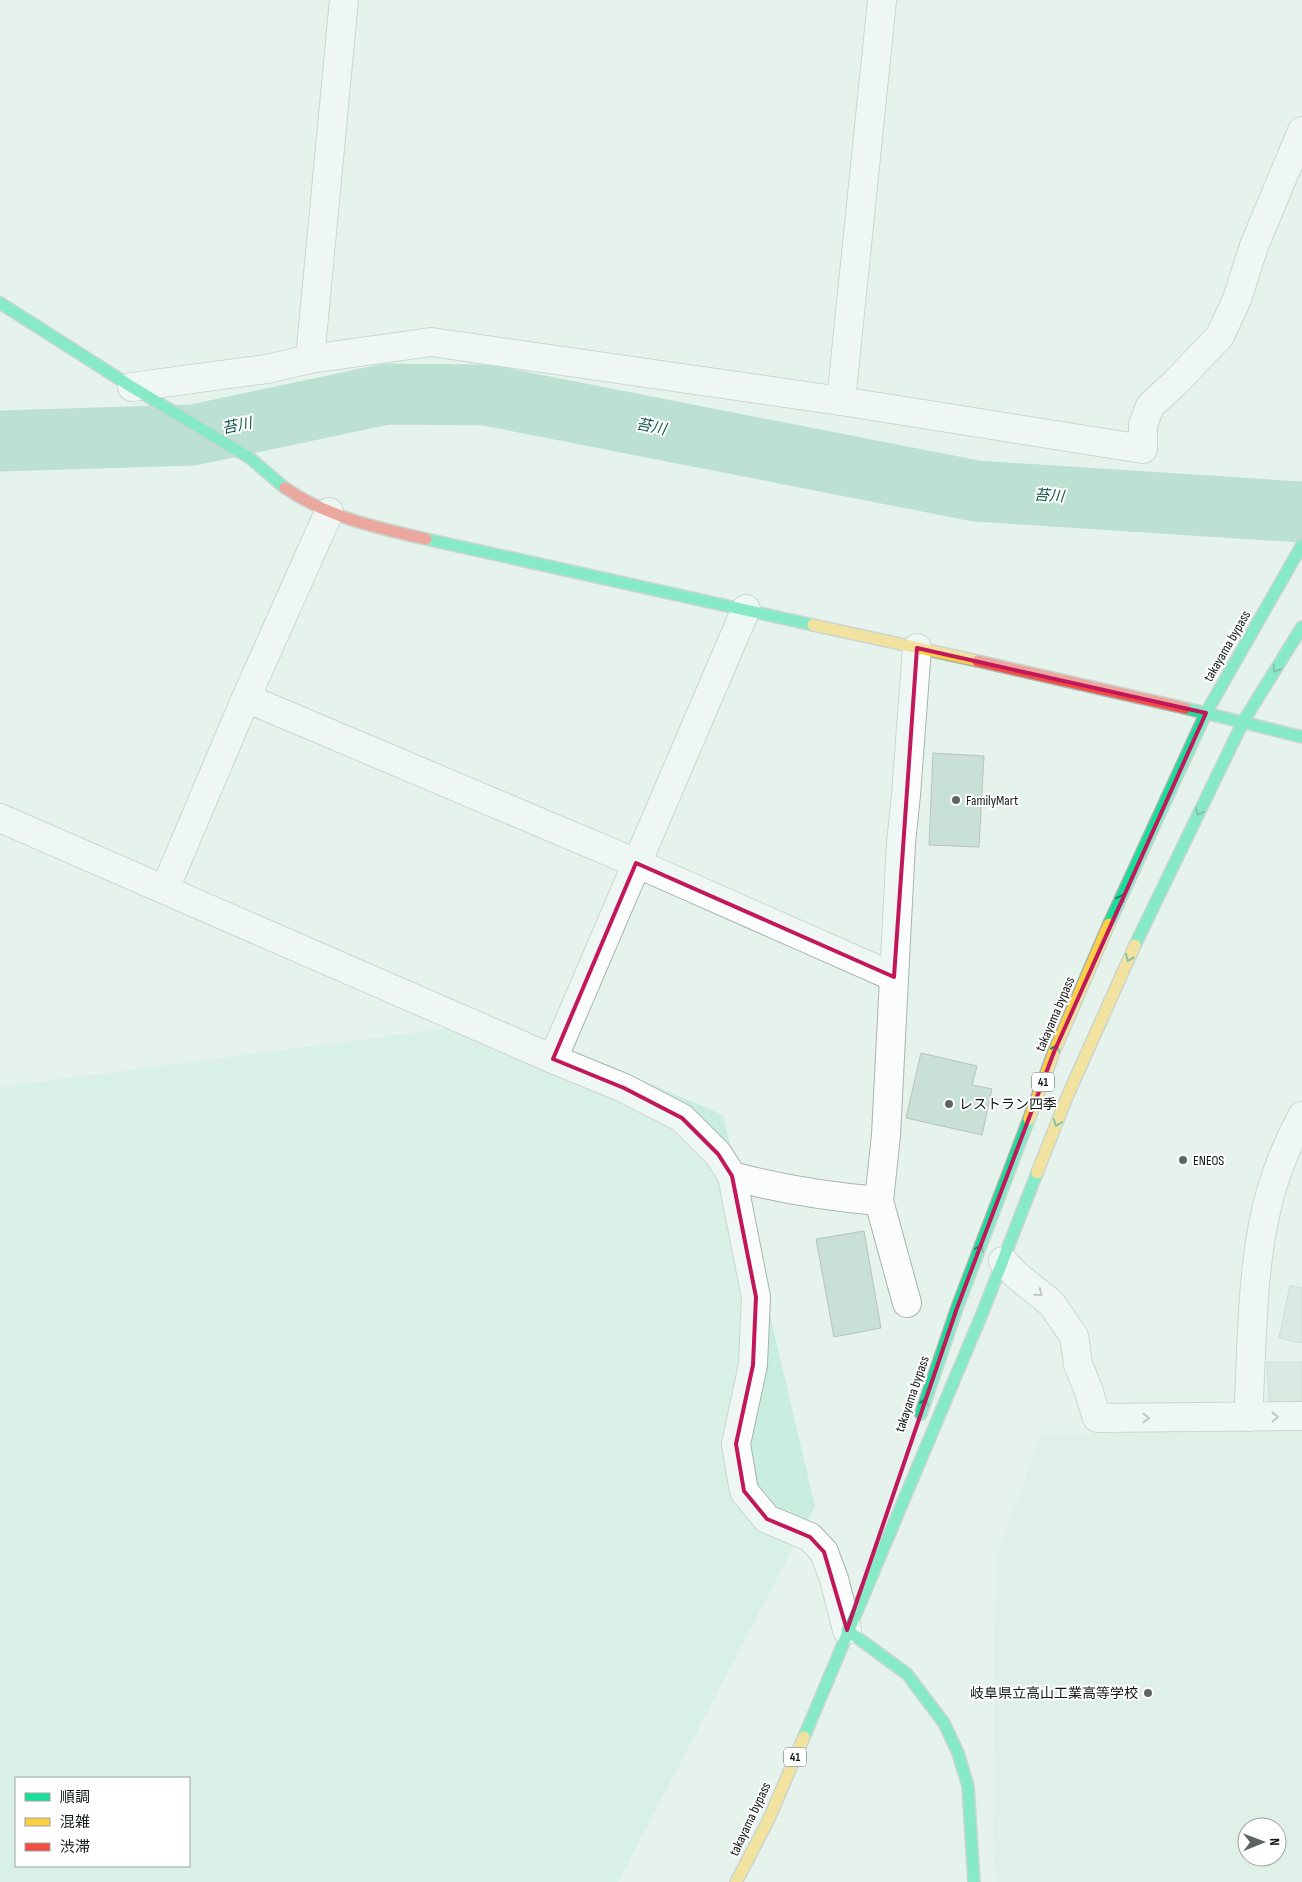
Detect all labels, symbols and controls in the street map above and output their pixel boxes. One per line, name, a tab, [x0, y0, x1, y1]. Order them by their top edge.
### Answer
water label: 苔川	[220, 413, 256, 438]
water label: 苔川	[634, 415, 669, 440]
water label: 苔川	[1033, 485, 1067, 507]
street label: takayama bypass	[1200, 607, 1254, 685]
one-way arrow	[1273, 663, 1283, 672]
place label: FamilyMart	[966, 792, 1018, 809]
marker: FamilyMart	[950, 794, 962, 806]
one-way arrow	[1195, 807, 1206, 816]
one-way arrow	[1114, 894, 1125, 903]
one-way arrow	[1124, 953, 1135, 962]
street label: takayama bypass	[1032, 974, 1078, 1054]
one-way arrow	[1051, 1044, 1061, 1052]
road number: 41	[1032, 1072, 1054, 1092]
place label: レストラン四季	[959, 1096, 1057, 1113]
marker: レストラン四季	[943, 1098, 955, 1110]
one-way arrow	[1053, 1118, 1063, 1127]
place label: ENEOS	[1193, 1152, 1224, 1169]
marker: ENEOS	[1177, 1154, 1189, 1166]
one-way arrow	[974, 1245, 984, 1253]
one-way arrow	[1034, 1288, 1043, 1297]
street label: takayama bypass	[891, 1354, 933, 1434]
one-way arrow	[919, 1398, 929, 1406]
one-way arrow	[1272, 1412, 1279, 1422]
one-way arrow	[1142, 1413, 1150, 1423]
place label: 岐阜県立高山工業高等学校	[970, 1685, 1138, 1702]
marker: 岐阜県立高山工業高等学校	[1142, 1687, 1154, 1699]
road number: 41	[784, 1748, 806, 1766]
legend	[15, 1777, 190, 1867]
street label: takayama bypass	[725, 1779, 775, 1859]
text: 順調	[60, 1788, 90, 1807]
text: 混雑	[60, 1813, 90, 1832]
north arrow	[1237, 1817, 1287, 1867]
text: 渋滞	[60, 1838, 90, 1857]
text: N	[1266, 1838, 1283, 1846]

